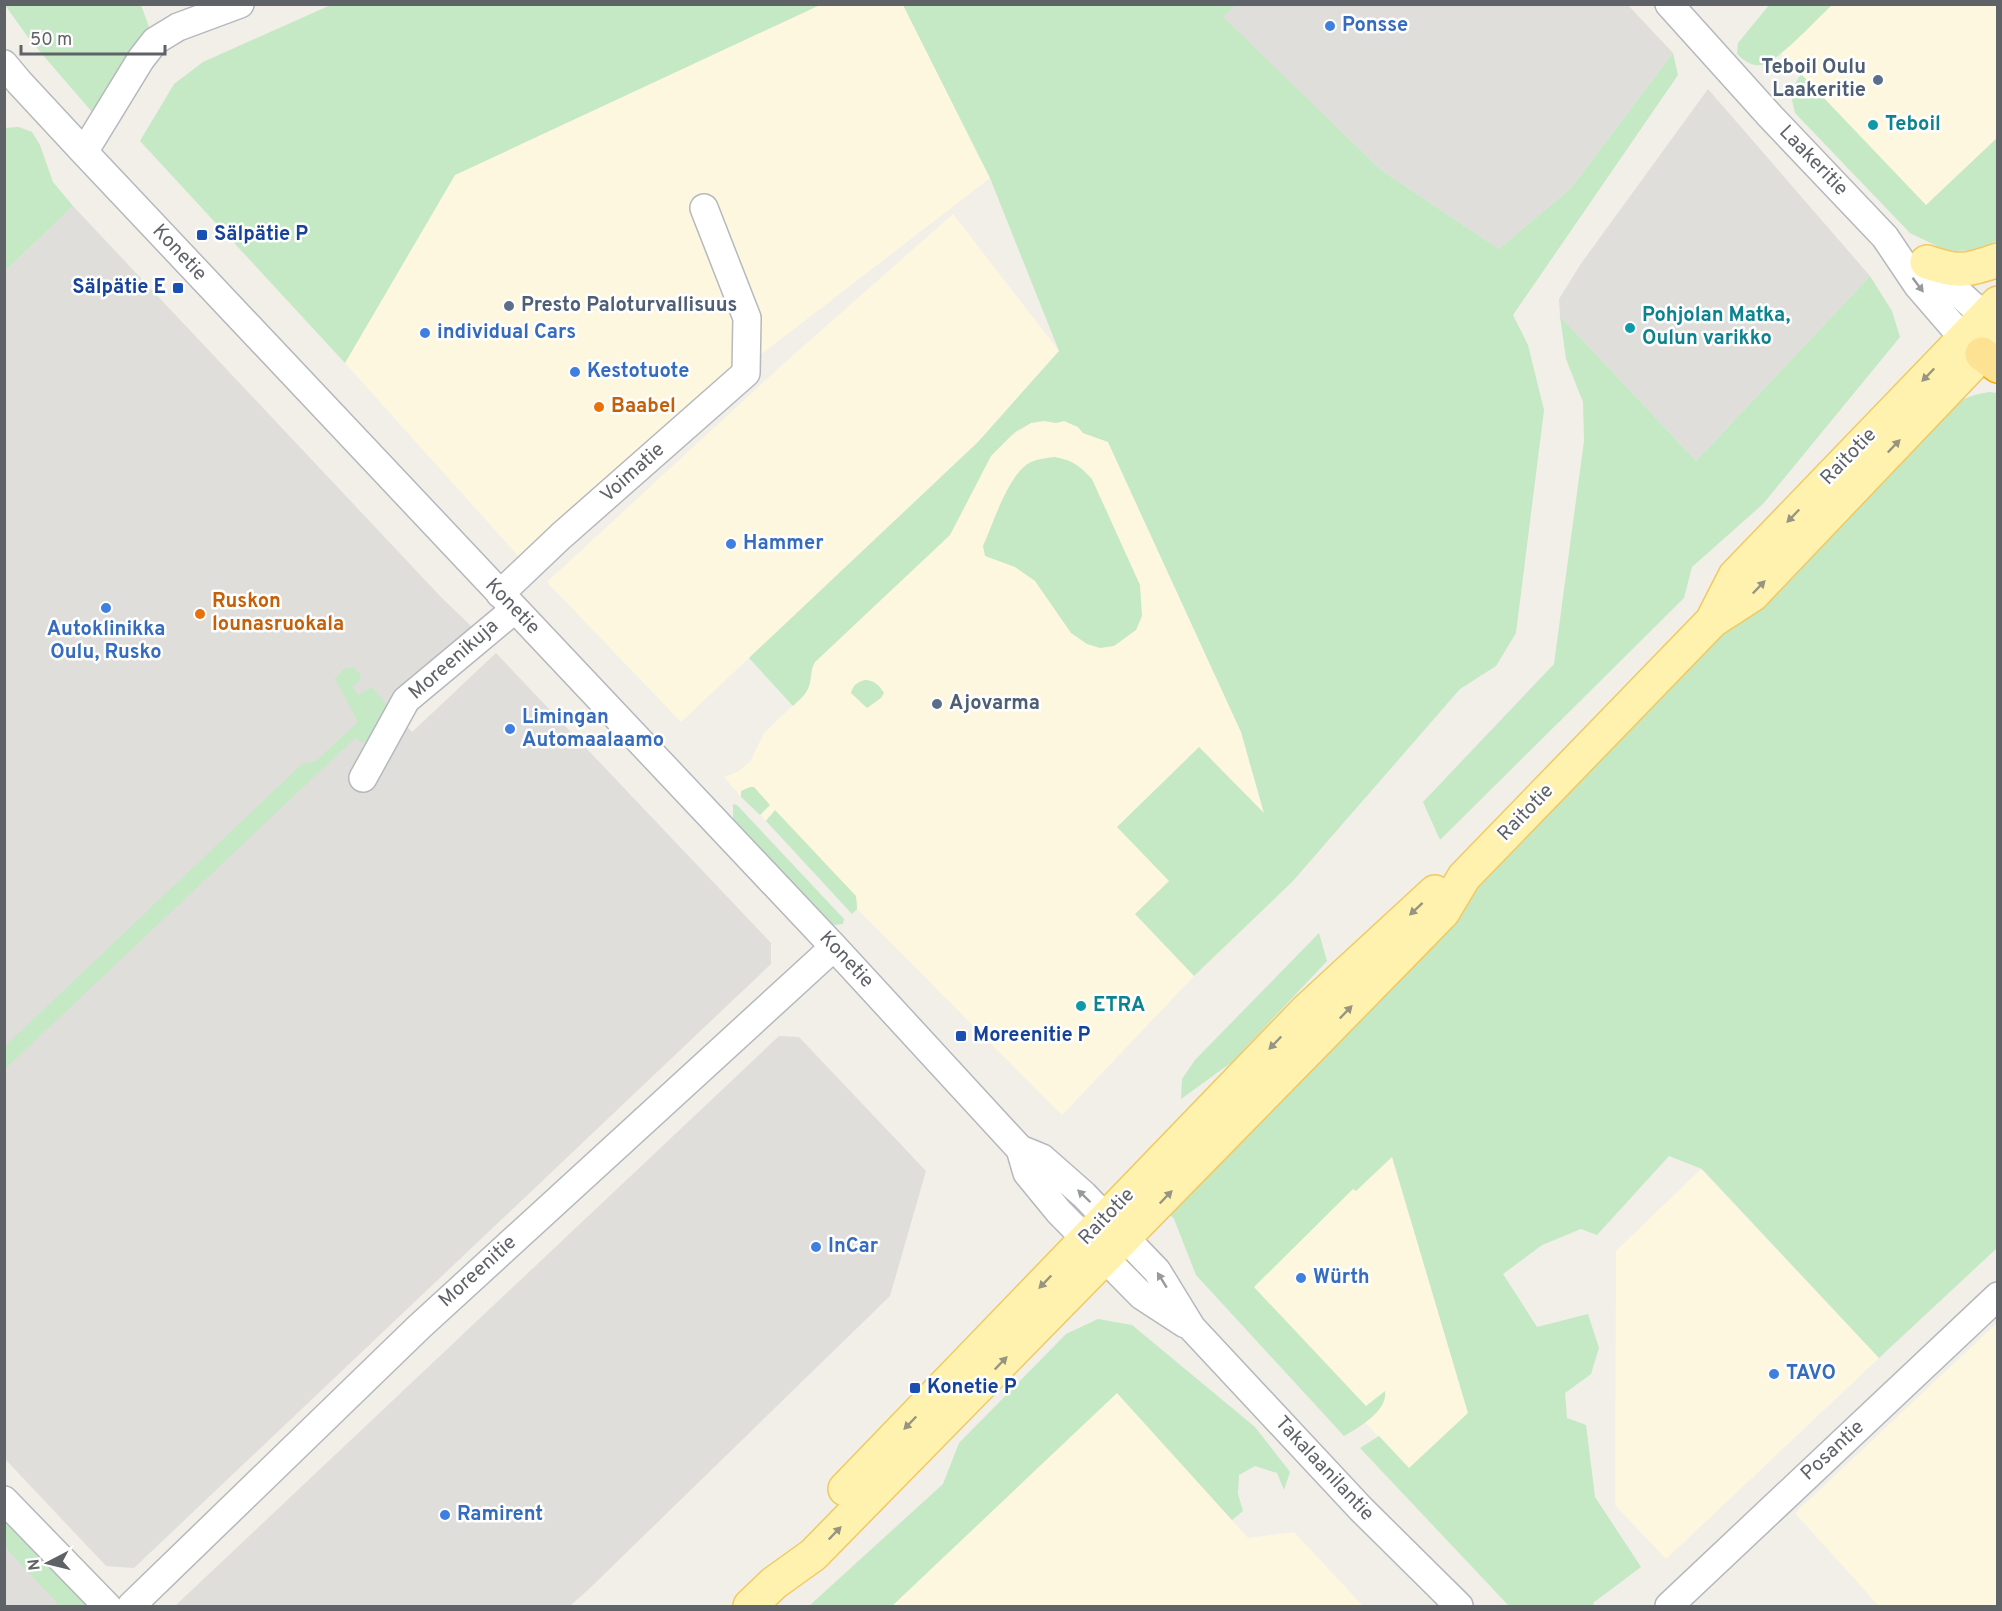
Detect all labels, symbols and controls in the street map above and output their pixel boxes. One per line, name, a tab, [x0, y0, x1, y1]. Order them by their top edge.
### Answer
place label: Ponsse	[1342, 13, 1408, 39]
scale bar	[21, 18, 165, 56]
marker: Ponsse	[1323, 19, 1337, 33]
text: 50 m	[30, 29, 72, 52]
place label: Teboil Oulu Laakeritie	[1761, 55, 1866, 104]
marker: Teboil Oulu Laakeritie	[1871, 73, 1885, 87]
place label: Teboil	[1885, 112, 1941, 138]
marker: Teboil	[1866, 118, 1880, 132]
street label: Laakeritie	[1773, 120, 1853, 202]
street label: Konetie	[146, 219, 212, 287]
place label: Sälpätie P	[214, 222, 308, 248]
marker: Sälpätie P	[195, 228, 209, 242]
place label: Sälpätie E	[72, 275, 166, 301]
one-way arrow	[1912, 276, 1924, 292]
marker: Sälpätie E	[171, 281, 185, 295]
place label: Presto Paloturvallisuus	[521, 293, 737, 319]
marker: Presto Paloturvallisuus	[502, 299, 516, 313]
place label: Pohjolan Matka, Oulun varikko	[1642, 303, 1790, 352]
place label: individual Cars	[437, 320, 576, 346]
marker: Pohjolan Matka, Oulun varikko	[1623, 321, 1637, 335]
marker: individual Cars	[418, 326, 432, 340]
place label: Kestotuote	[587, 359, 690, 385]
marker: Kestotuote	[568, 365, 582, 379]
one-way arrow	[1921, 368, 1935, 383]
place label: Baabel	[611, 394, 676, 420]
marker: Baabel	[592, 400, 606, 414]
street label: Raitotie	[1815, 423, 1883, 491]
street label: Voimatie	[595, 437, 671, 509]
one-way arrow	[1887, 438, 1901, 453]
one-way arrow	[1786, 508, 1800, 522]
place label: Hammer	[743, 531, 824, 557]
marker: Hammer	[724, 537, 738, 551]
street label: Konetie	[479, 573, 545, 641]
one-way arrow	[1752, 580, 1766, 594]
place label: Ruskon lounasruokala	[212, 589, 344, 638]
marker: Autoklinikka Oulu, Rusko	[99, 601, 113, 615]
marker: Ruskon lounasruokala	[193, 607, 207, 621]
street label: Moreenikuja	[404, 614, 504, 706]
place label: Autoklinikka Oulu, Rusko	[47, 617, 165, 666]
place label: Ajovarma	[949, 691, 1040, 717]
marker: Ajovarma	[930, 697, 944, 711]
place label: Limingan Automaalaamo	[522, 705, 664, 754]
marker: Limingan Automaalaamo	[503, 722, 517, 736]
street label: Raitotie	[1492, 779, 1560, 847]
one-way arrow	[1409, 901, 1423, 915]
street label: Konetie	[813, 926, 879, 994]
place label: ETRA	[1093, 993, 1145, 1019]
marker: ETRA	[1074, 999, 1088, 1013]
one-way arrow	[1339, 1005, 1353, 1020]
place label: Moreenitie P	[973, 1023, 1091, 1049]
marker: Moreenitie P	[954, 1029, 968, 1043]
one-way arrow	[1268, 1035, 1282, 1049]
street label: Raitotie	[1073, 1183, 1141, 1251]
one-way arrow	[1077, 1189, 1092, 1203]
one-way arrow	[1159, 1190, 1172, 1205]
street label: Moreenitie	[434, 1230, 522, 1314]
place label: InCar	[828, 1234, 879, 1260]
marker: InCar	[809, 1240, 823, 1254]
place label: Würth	[1313, 1265, 1370, 1291]
marker: Würth	[1294, 1271, 1308, 1285]
one-way arrow	[1157, 1272, 1168, 1288]
one-way arrow	[1038, 1274, 1052, 1289]
one-way arrow	[993, 1357, 1007, 1371]
place label: TAVO	[1786, 1361, 1836, 1387]
marker: TAVO	[1767, 1367, 1781, 1381]
place label: Konetie P	[927, 1375, 1017, 1401]
marker: Konetie P	[908, 1381, 922, 1395]
street label: Takalaanilantie	[1269, 1411, 1379, 1527]
one-way arrow	[903, 1415, 917, 1429]
street label: Posantie	[1796, 1415, 1870, 1487]
place label: Ramirent	[457, 1502, 543, 1528]
marker: Ramirent	[438, 1508, 452, 1522]
one-way arrow	[828, 1525, 842, 1540]
north arrow	[18, 1533, 78, 1593]
text: N	[24, 1558, 46, 1572]

